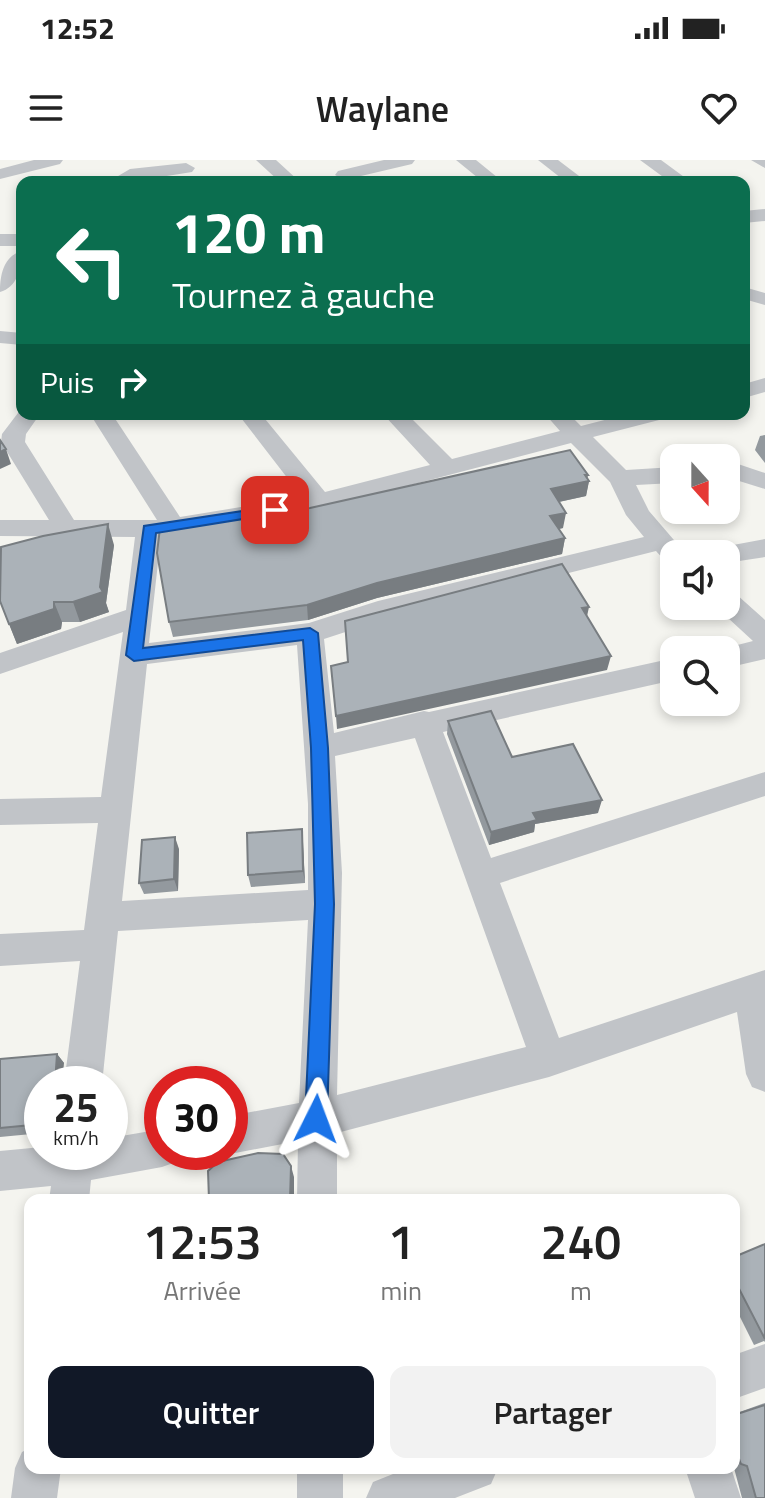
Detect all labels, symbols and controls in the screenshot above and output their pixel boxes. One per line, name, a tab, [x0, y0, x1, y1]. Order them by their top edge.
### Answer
text: 12:52	[40, 5, 115, 51]
text: Waylane	[316, 81, 449, 136]
icon: menu	[24, 86, 68, 130]
icon: heart	[697, 86, 741, 130]
text: 120 m	[172, 190, 325, 275]
icon: left	[40, 208, 144, 312]
text: Tournez à gauche	[172, 267, 435, 322]
text: Puis	[40, 359, 94, 405]
icon: right	[110, 360, 154, 404]
north arrow	[660, 444, 740, 524]
map controls	[660, 444, 740, 716]
pin	[241, 476, 309, 544]
icon: arrive	[253, 488, 297, 532]
button: sound	[660, 540, 740, 620]
button: search	[660, 636, 740, 716]
speed limit sign: 30	[144, 1066, 248, 1170]
text: 25	[54, 1077, 98, 1138]
position arrow	[274, 1077, 358, 1161]
text: km/h	[53, 1122, 99, 1153]
text: 12:53	[143, 1205, 262, 1278]
text: 1	[388, 1205, 415, 1278]
text: 240	[541, 1205, 621, 1278]
text: Arrivée	[163, 1271, 241, 1310]
text: min	[380, 1271, 422, 1310]
text: m	[570, 1271, 592, 1310]
button: Quitter	[48, 1366, 374, 1458]
button: Partager	[390, 1366, 716, 1458]

